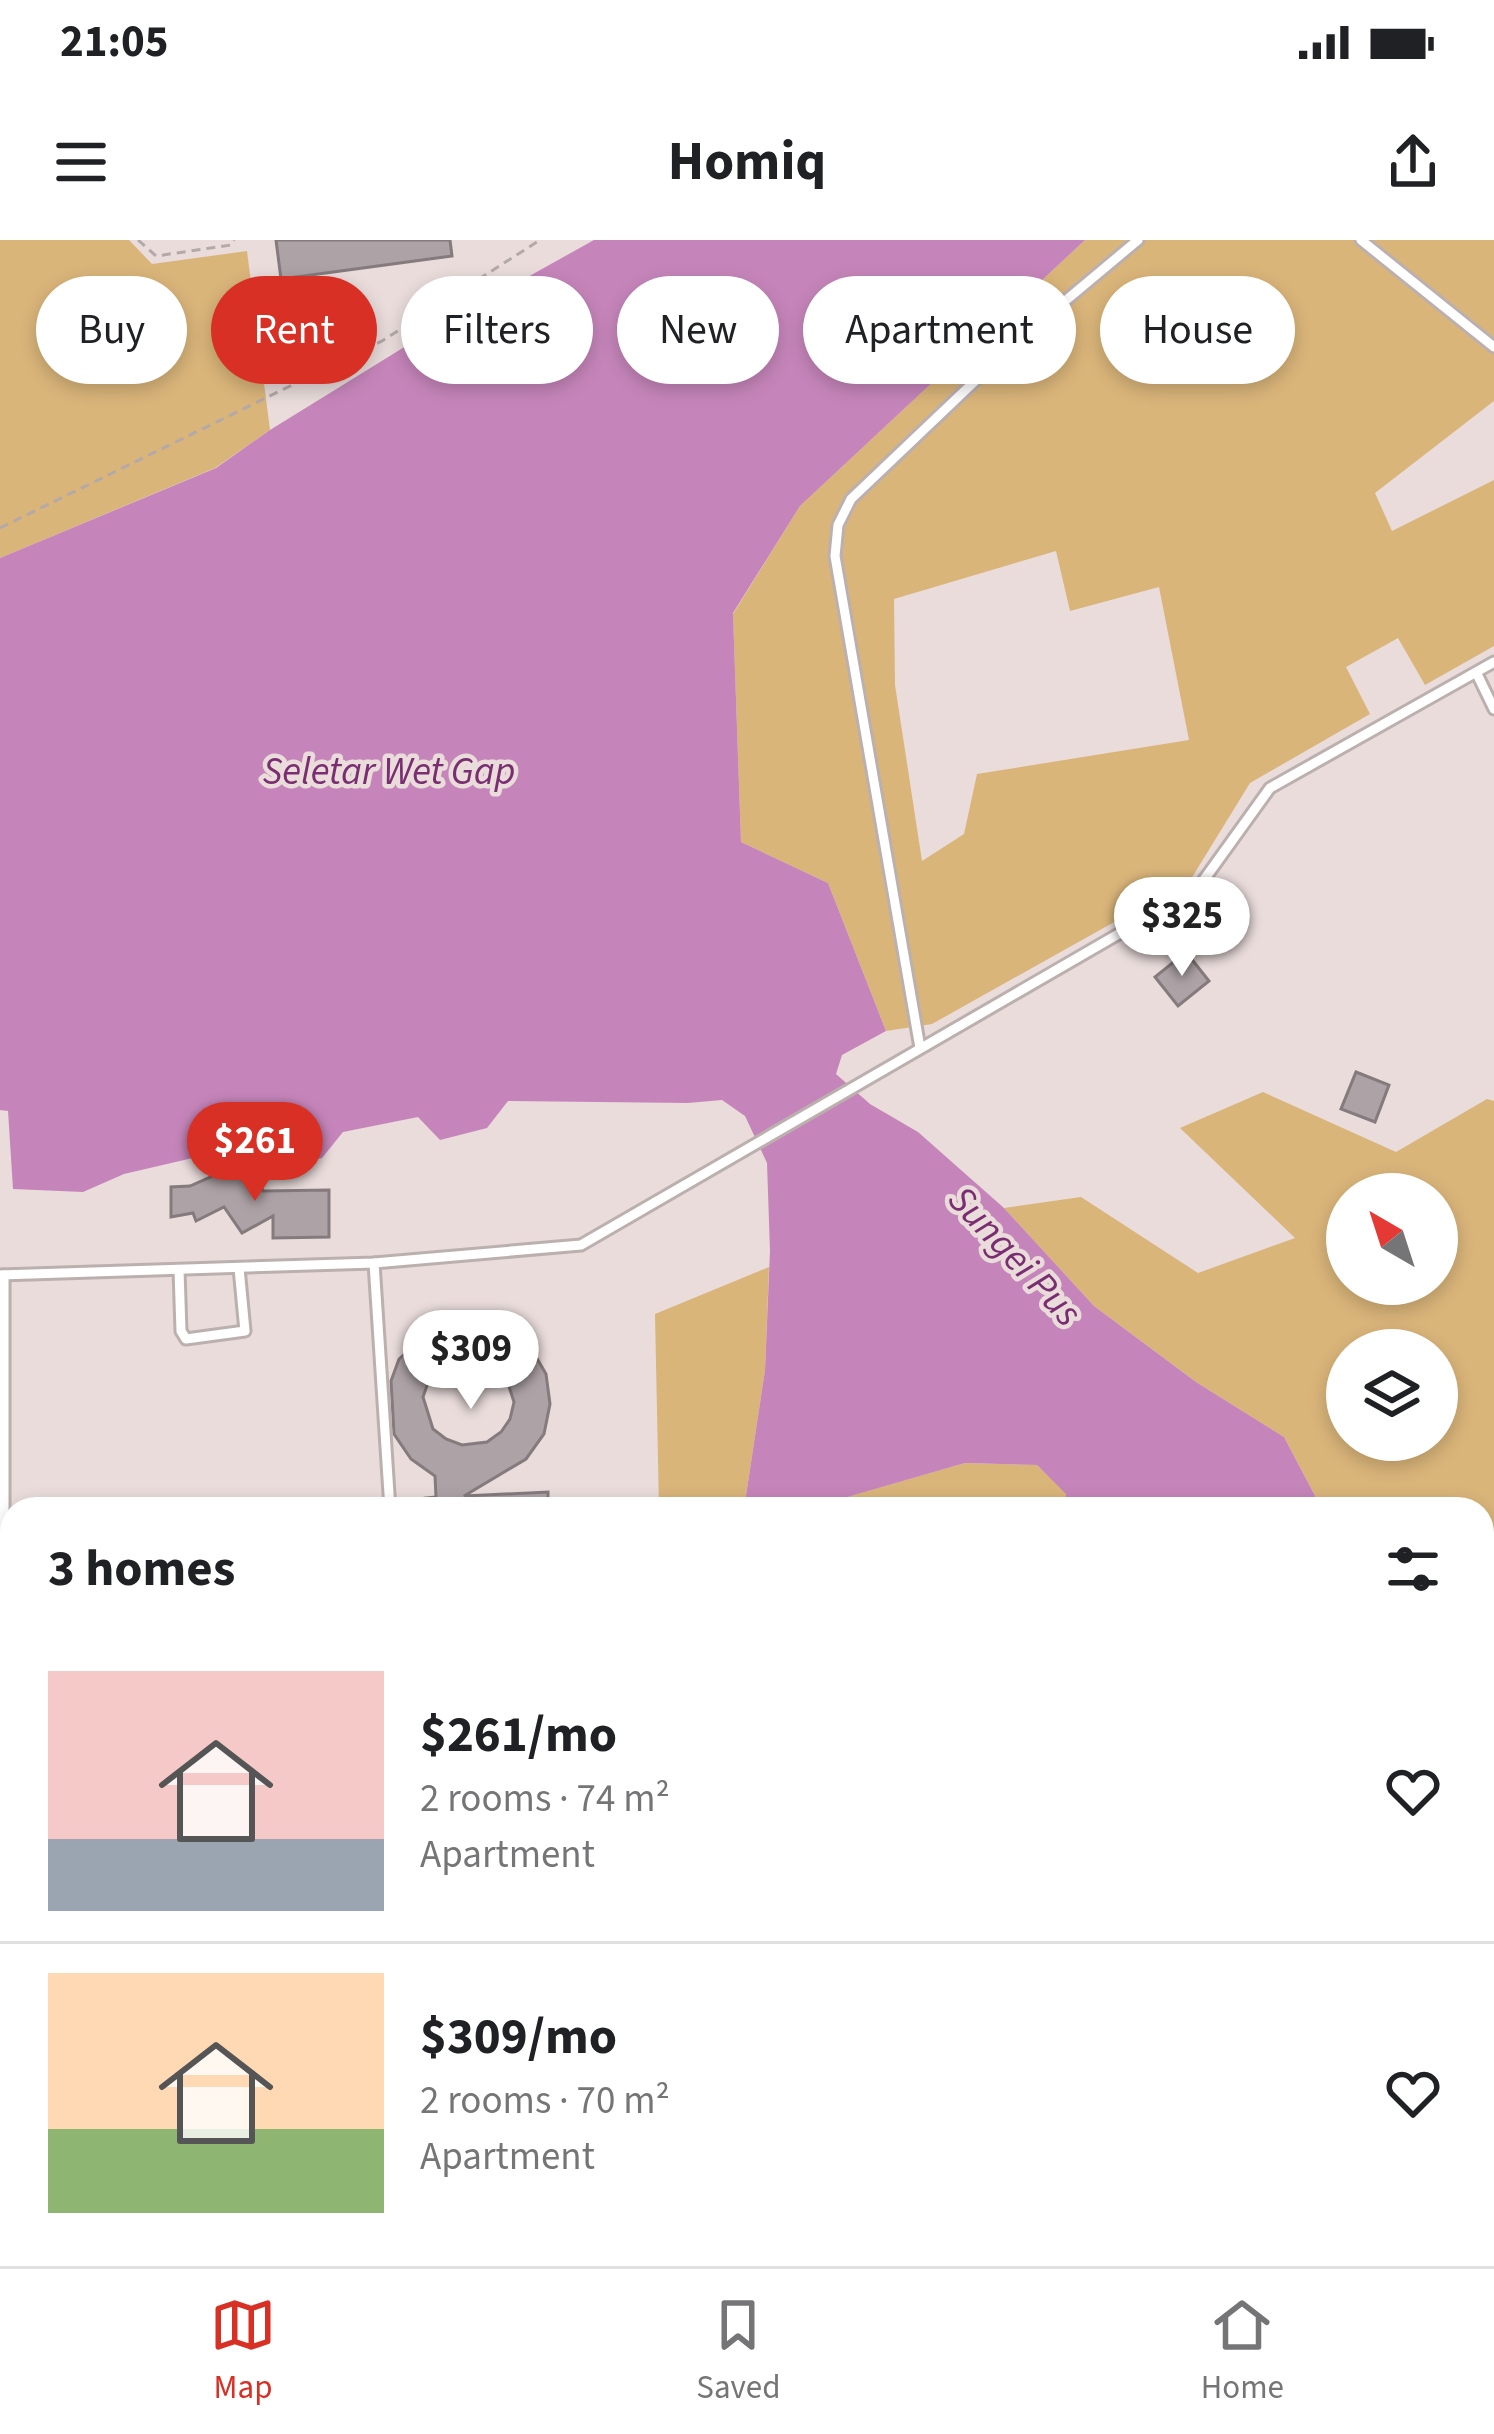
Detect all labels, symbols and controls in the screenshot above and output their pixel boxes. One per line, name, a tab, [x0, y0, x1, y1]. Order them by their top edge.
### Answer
text: 21:05	[60, 10, 169, 74]
text: Homiq	[668, 124, 826, 201]
icon: menu	[48, 129, 114, 195]
icon: share	[1380, 129, 1446, 195]
chip: Buy	[36, 276, 187, 384]
chip: Rent	[211, 276, 377, 384]
chip: Filters	[401, 276, 593, 384]
chip: New	[617, 276, 779, 384]
chip: Apartment	[803, 276, 1076, 384]
chip: House	[1100, 276, 1295, 384]
water label: Seletar Wet Gap	[263, 744, 515, 800]
pin: $325	[1111, 877, 1253, 979]
text: $325	[1141, 888, 1223, 944]
pin: $261	[184, 1102, 326, 1204]
text: $261	[214, 1113, 296, 1169]
water label: Sungei Pus	[935, 1173, 1095, 1339]
north arrow	[1326, 1173, 1458, 1305]
map controls	[1326, 1173, 1458, 1461]
pin: $309	[400, 1310, 542, 1412]
text: $309	[430, 1321, 512, 1377]
button: layers	[1326, 1329, 1458, 1461]
text: 3 homes	[48, 1533, 235, 1605]
icon: filters	[1380, 1536, 1446, 1602]
text: $261/mo	[420, 1699, 617, 1771]
icon: home	[144, 1719, 288, 1863]
icon: heart	[1380, 1758, 1446, 1824]
text: 2 rooms · 74 m²	[420, 1771, 670, 1827]
text: Apartment	[420, 1827, 595, 1883]
text: $309/mo	[420, 2001, 617, 2073]
icon: home	[144, 2021, 288, 2165]
icon: heart	[1380, 2060, 1446, 2126]
text: 2 rooms · 70 m²	[420, 2073, 670, 2129]
text: Apartment	[420, 2129, 595, 2185]
tab: Map	[210, 2292, 276, 2411]
tab: Saved	[696, 2292, 781, 2411]
tab: Home	[1201, 2292, 1284, 2411]

